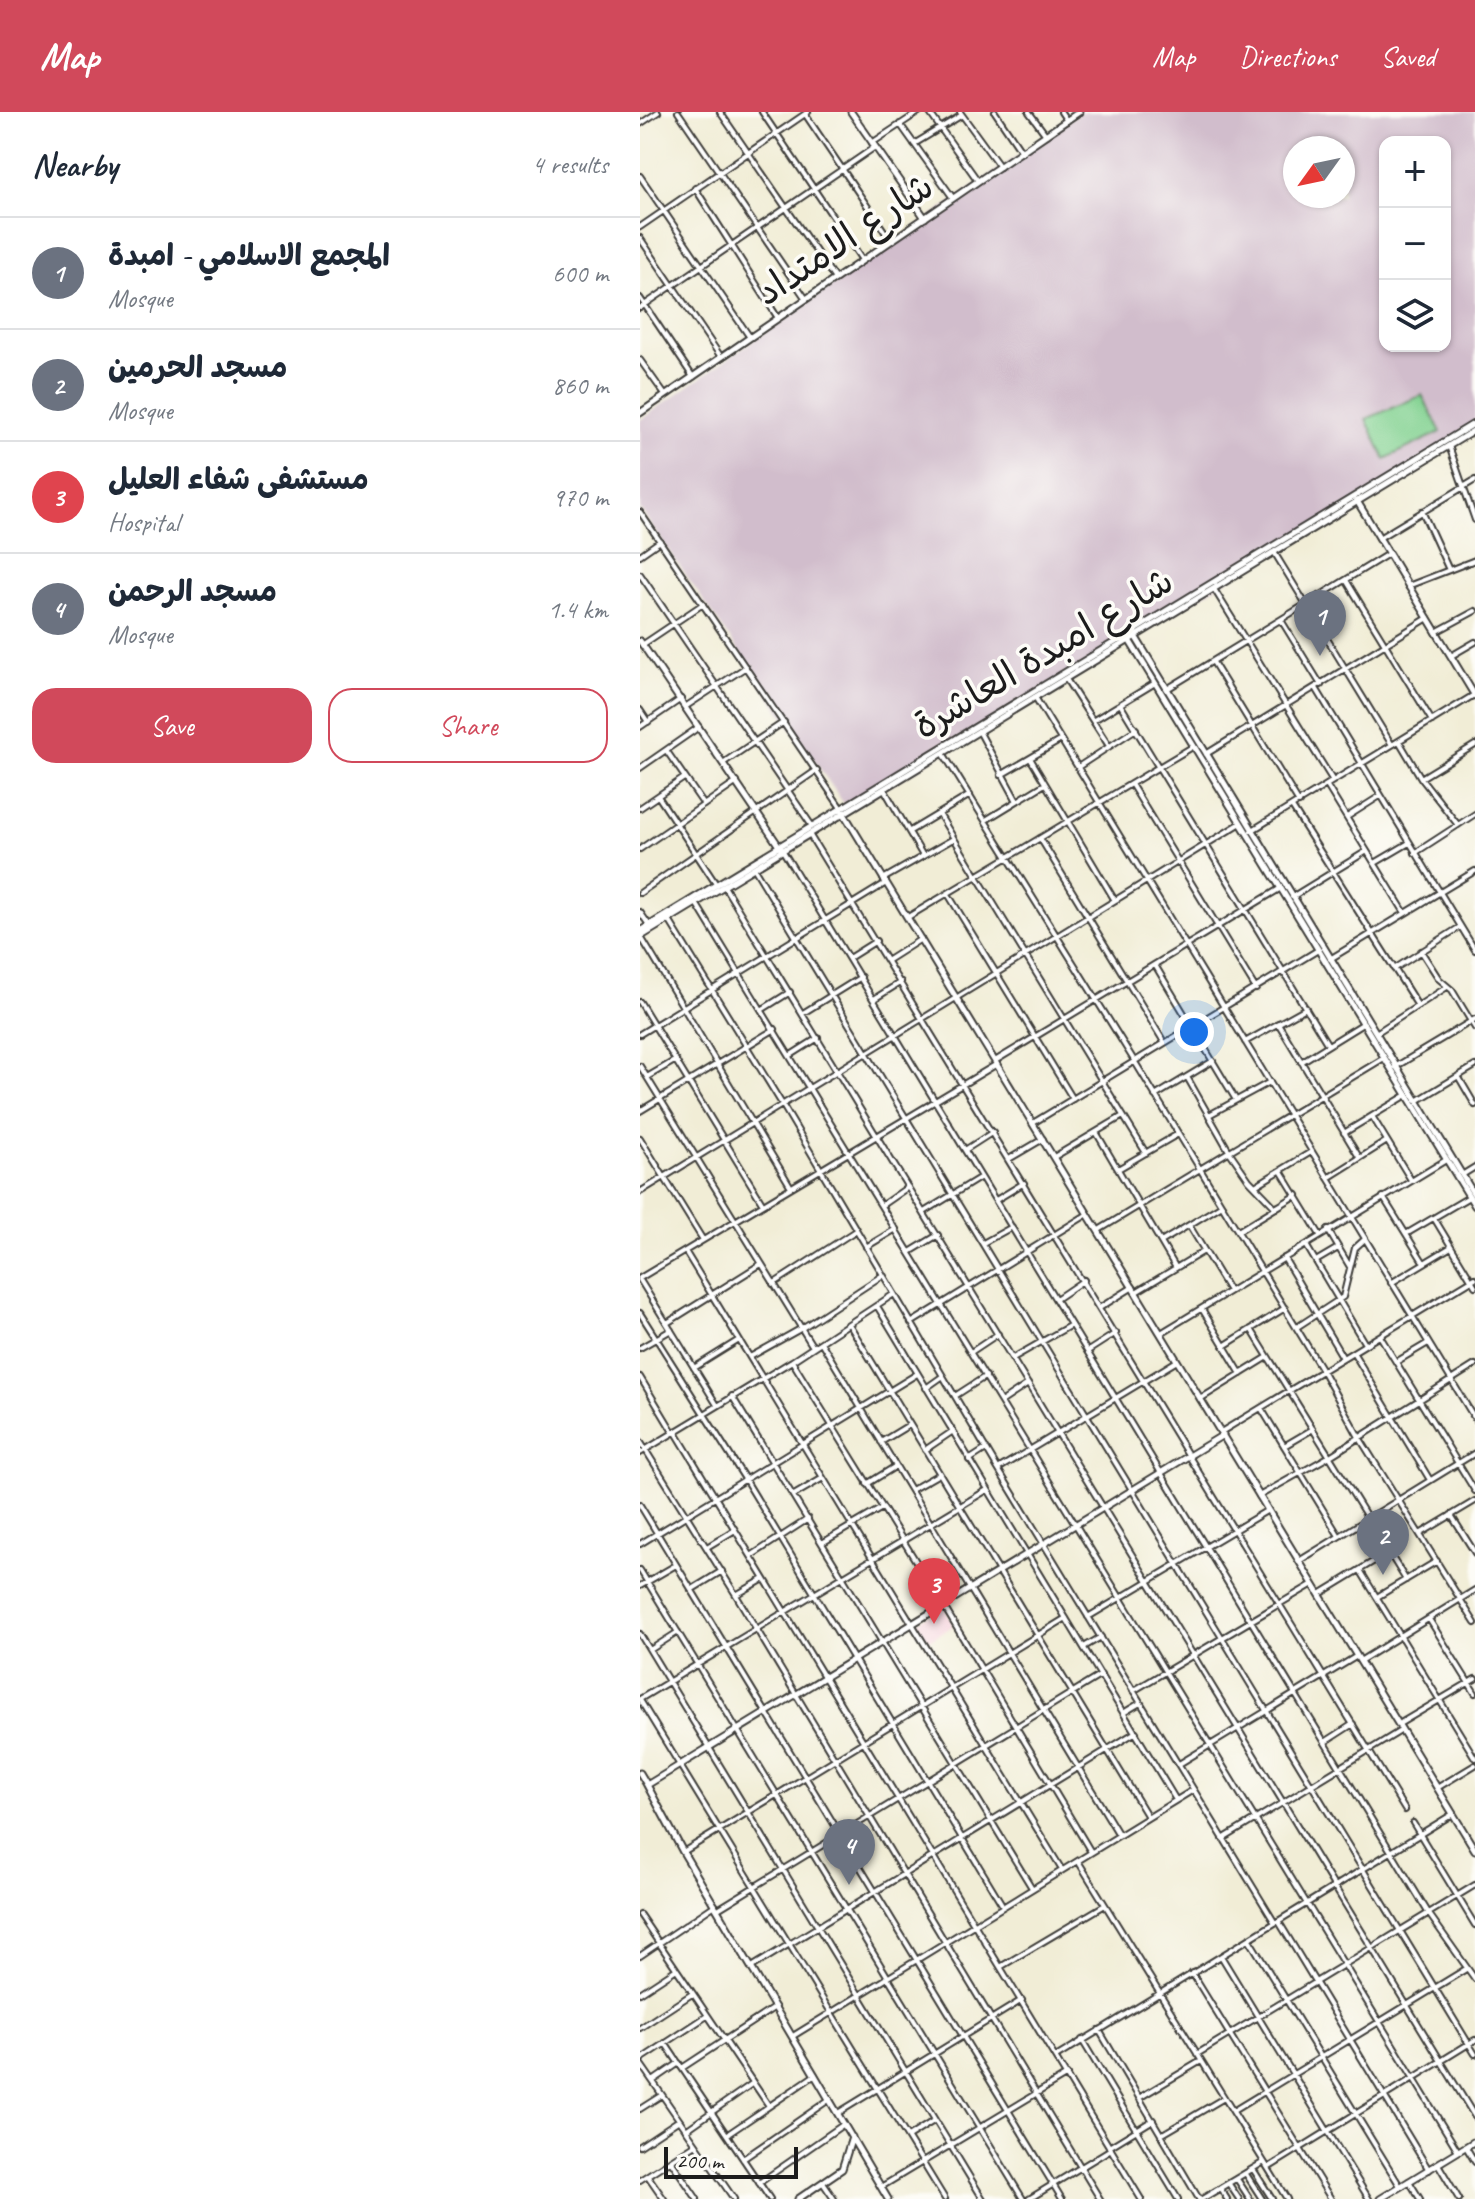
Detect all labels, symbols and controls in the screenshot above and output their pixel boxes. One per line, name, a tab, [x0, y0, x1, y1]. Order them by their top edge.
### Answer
text: Map	[40, 33, 99, 80]
text: Map	[1152, 39, 1195, 74]
text: Directions	[1239, 39, 1337, 74]
text: Saved	[1381, 39, 1435, 74]
north arrow	[1283, 136, 1355, 208]
map controls	[1379, 136, 1451, 352]
button: +	[1379, 136, 1451, 208]
text: Nearby	[32, 143, 118, 186]
text: 4 results	[532, 148, 608, 181]
street label: شارع الامتداد	[746, 162, 944, 318]
button: −	[1379, 208, 1451, 280]
text: المجمع الاسلامي - امبدة	[108, 236, 390, 274]
text: 1	[52, 257, 64, 290]
text: 600 m	[552, 257, 608, 290]
button: layers	[1379, 280, 1451, 352]
text: Mosque	[108, 282, 173, 315]
text: مسجد الحرمين	[108, 348, 287, 386]
text: 2	[52, 369, 64, 402]
text: 860 m	[552, 369, 608, 402]
text: Mosque	[108, 394, 173, 427]
text: مستشفى شفاء العليل	[108, 460, 369, 498]
text: 3	[52, 481, 64, 514]
text: 970 m	[552, 481, 608, 514]
text: Hospital	[108, 506, 179, 539]
street label: شارع امبدة العاشرة	[904, 557, 1183, 752]
text: مسجد الرحمن	[108, 572, 277, 610]
pin: 1	[1294, 590, 1346, 656]
text: 4	[52, 593, 64, 626]
text: 1.4 km	[548, 593, 608, 626]
text: Mosque	[108, 618, 173, 651]
button: Save	[32, 688, 312, 763]
button: Share	[328, 688, 608, 763]
your location	[1174, 1012, 1214, 1052]
pin: 2	[1357, 1509, 1409, 1575]
pin: 3	[908, 1558, 960, 1624]
pin: 4	[823, 1819, 875, 1885]
scale bar	[664, 2143, 798, 2179]
text: 200 m	[676, 2147, 723, 2175]

